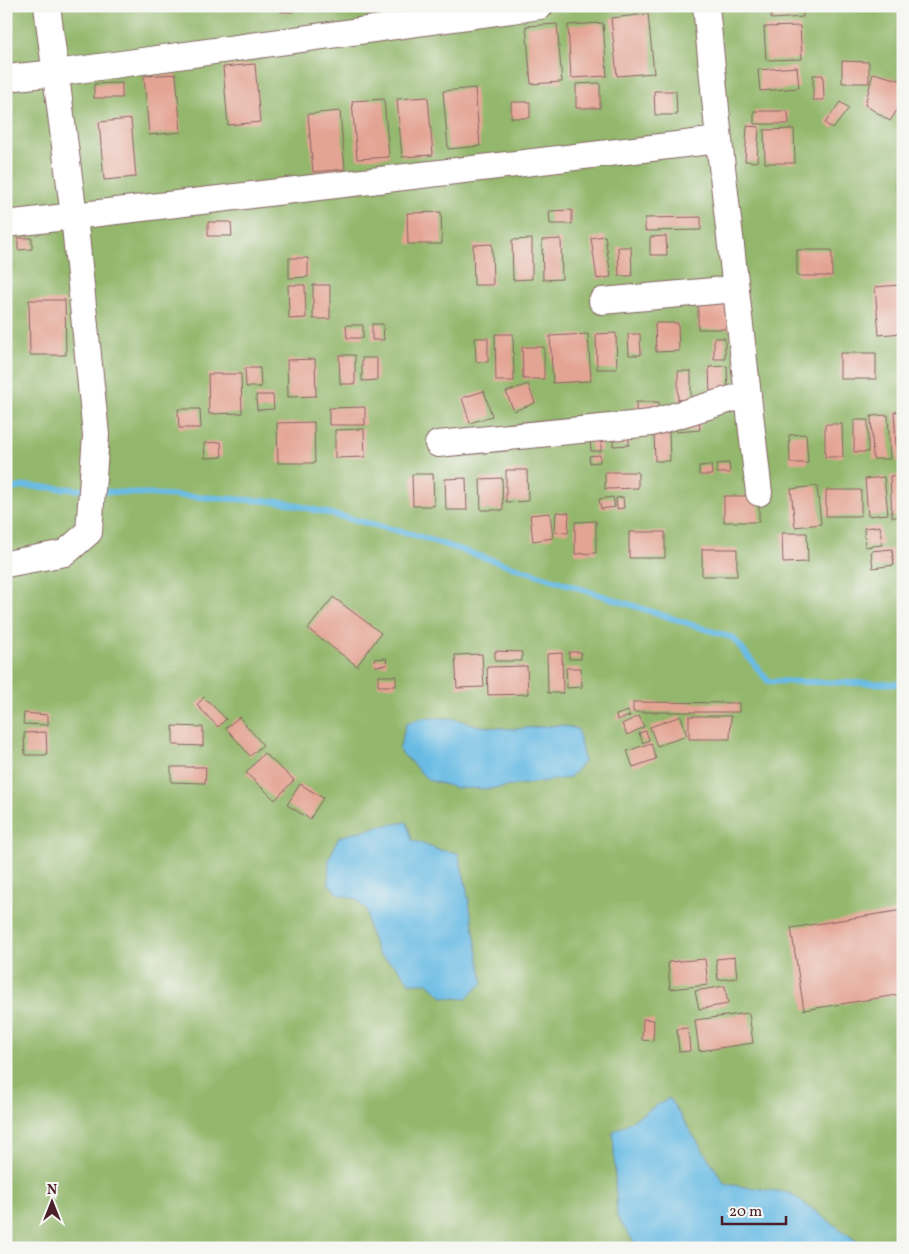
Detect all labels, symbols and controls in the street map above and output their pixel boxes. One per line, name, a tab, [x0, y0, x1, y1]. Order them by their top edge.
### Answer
north arrow	[28, 1176, 78, 1226]
text: N	[47, 1181, 57, 1200]
scale bar	[722, 1194, 785, 1226]
text: 20 m	[729, 1202, 762, 1223]

